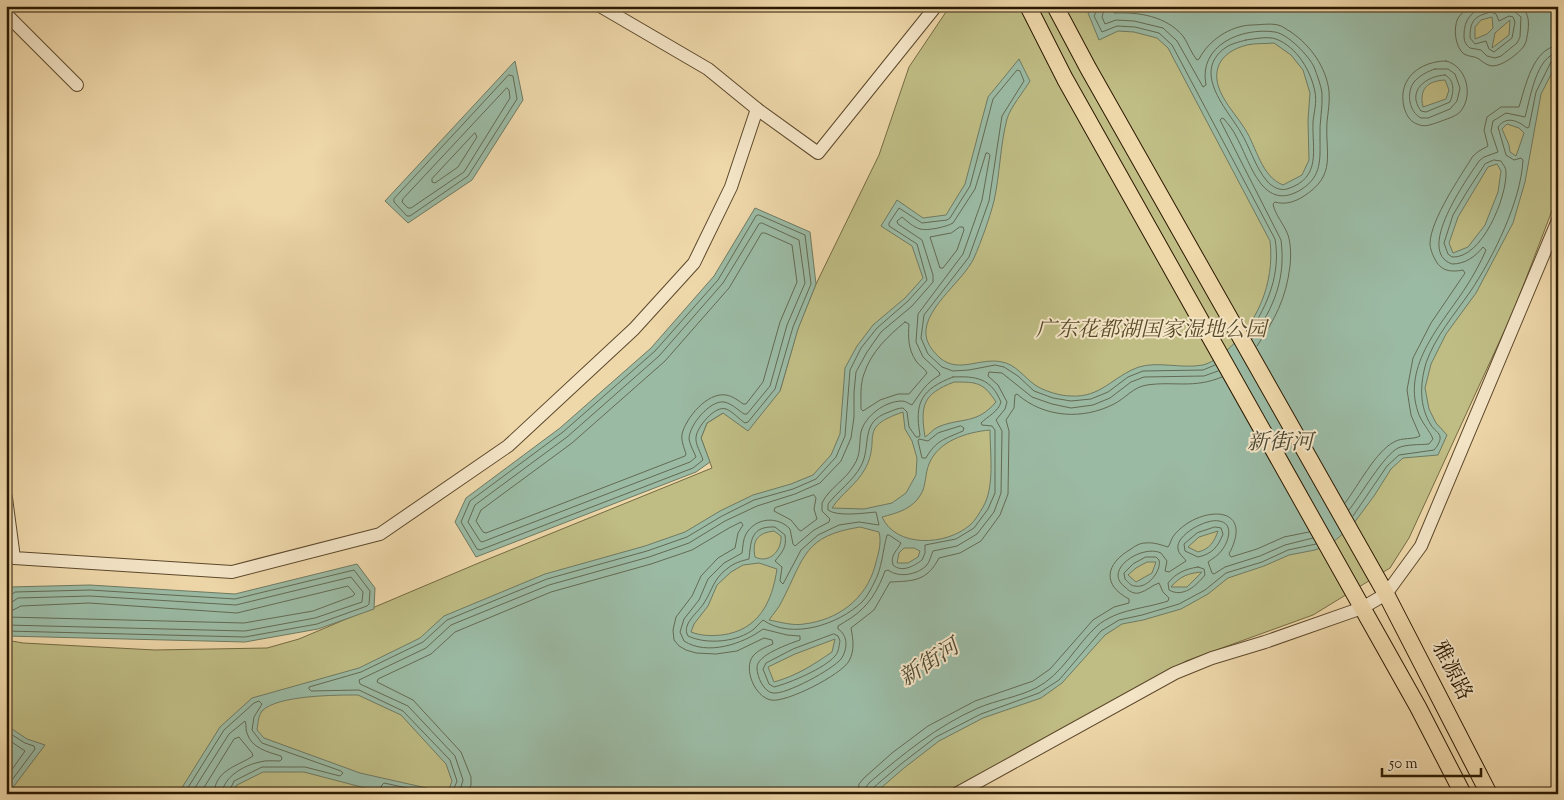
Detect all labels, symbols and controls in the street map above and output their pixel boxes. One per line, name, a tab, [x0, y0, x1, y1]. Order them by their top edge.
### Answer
park label: 广东花都湖国家湿地公园	[1036, 316, 1269, 346]
water label: 新街河	[1247, 428, 1317, 460]
water label: 新街河	[894, 630, 970, 695]
street label: 雅源路	[1423, 636, 1479, 706]
scale bar	[1382, 745, 1480, 777]
text: 50 m	[1388, 754, 1418, 775]

